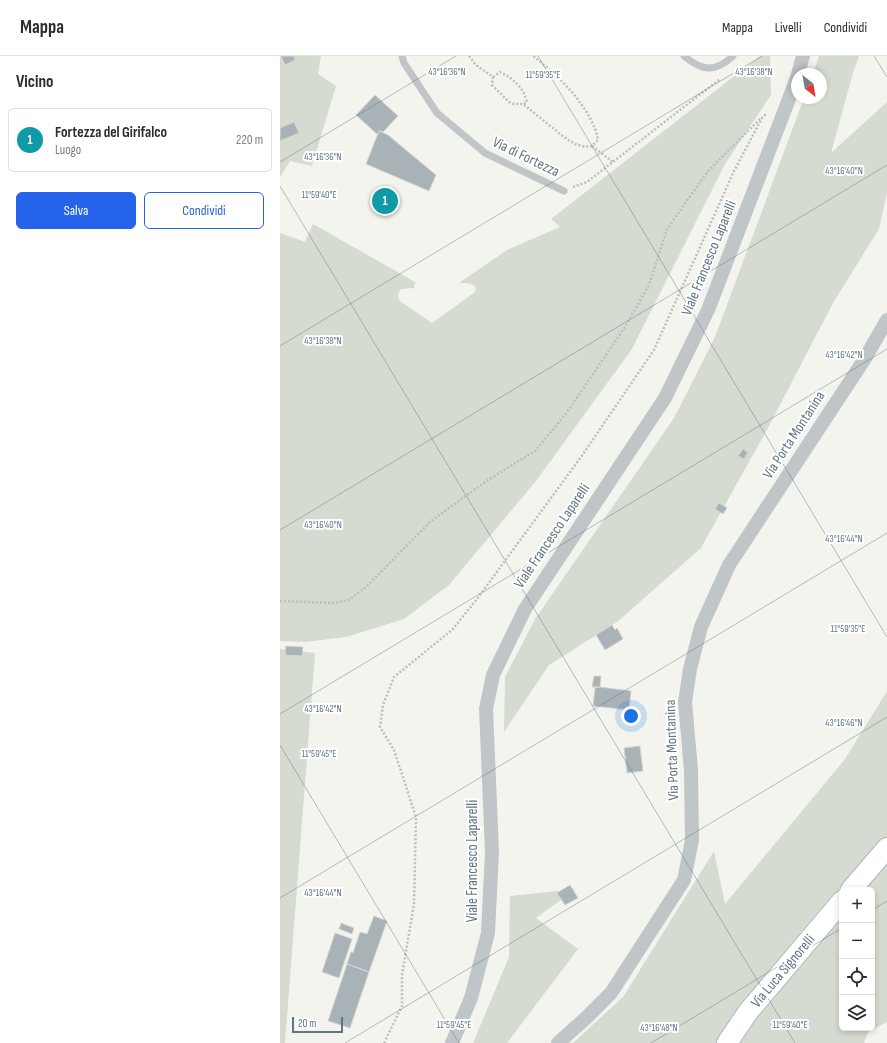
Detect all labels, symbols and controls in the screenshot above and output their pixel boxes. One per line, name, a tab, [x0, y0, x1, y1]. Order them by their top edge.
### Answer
text: Mappa	[20, 16, 64, 39]
text: Mappa	[722, 19, 753, 36]
text: Livelli	[775, 19, 802, 36]
text: Condividi	[824, 19, 867, 36]
text: 43°16'36"N	[428, 66, 466, 78]
text: 43°16'38"N	[735, 66, 773, 78]
north arrow	[791, 68, 827, 104]
text: 11°59'35"E	[526, 69, 560, 81]
text: Vicino	[16, 72, 53, 92]
text: Fortezza del Girifalco	[55, 123, 167, 142]
text: 1	[27, 132, 33, 148]
text: 220 m	[236, 132, 263, 148]
street label: Via di Fortezza	[489, 133, 563, 181]
text: Luogo	[55, 142, 81, 158]
text: 43°16'36"N	[304, 151, 342, 163]
text: 43°16'40"N	[825, 165, 863, 177]
pin: 1	[372, 186, 398, 216]
text: 11°59'40"E	[301, 189, 337, 201]
button: Salva	[16, 192, 136, 229]
button: Condividi	[144, 192, 264, 229]
street label: Viale Francesco Laparelli	[677, 197, 741, 318]
text: 43°16'38"N	[304, 335, 342, 347]
text: 43°16'42"N	[825, 349, 863, 361]
street label: Via Porta Montanina	[759, 387, 830, 482]
street label: Viale Francesco Laparelli	[510, 480, 594, 592]
text: 43°16'40"N	[304, 519, 342, 531]
text: 43°16'44"N	[825, 533, 863, 545]
text: 11°59'35"E	[831, 623, 865, 635]
street label: Via Porta Montanina	[661, 699, 683, 801]
text: 43°16'42"N	[304, 703, 342, 715]
your location	[621, 706, 641, 726]
text: 43°16'46"N	[825, 717, 863, 729]
text: 11°59'45"E	[302, 748, 336, 760]
street label: Viale Francesco Laparelli	[463, 800, 482, 922]
text: 43°16'44"N	[304, 887, 342, 899]
map controls	[839, 887, 875, 1031]
button: +	[839, 887, 875, 923]
button: −	[839, 923, 875, 959]
street label: Via Luca Signorelli	[747, 930, 819, 1012]
button: locate	[839, 959, 875, 995]
button: layers	[839, 995, 875, 1031]
scale bar	[292, 1015, 343, 1034]
text: 20 m	[298, 1017, 316, 1030]
text: 11°59'45"E	[437, 1019, 471, 1031]
text: 11°59'40"E	[772, 1019, 808, 1031]
text: 43°16'48"N	[640, 1022, 678, 1034]

